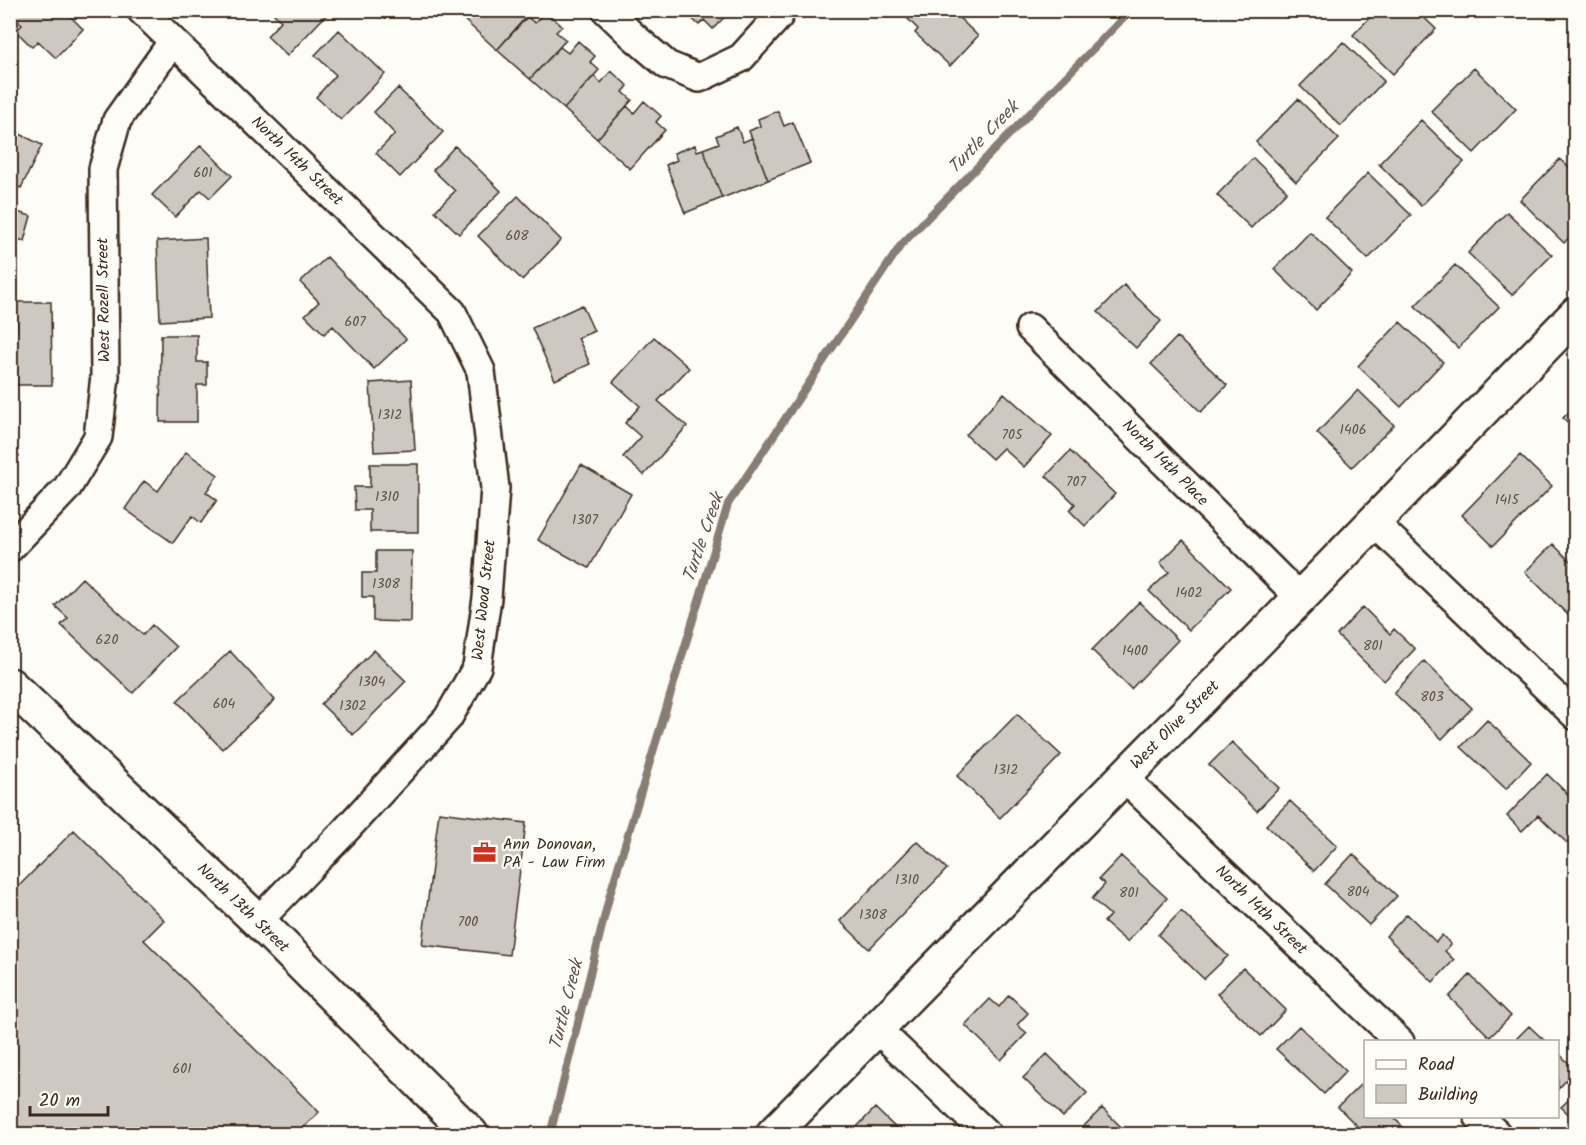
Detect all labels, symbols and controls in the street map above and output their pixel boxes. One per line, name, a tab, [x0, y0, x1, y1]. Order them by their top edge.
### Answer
water label: Turtle Creek	[942, 93, 1028, 181]
street label: North 14th Street	[245, 110, 349, 212]
house number: 601	[193, 162, 213, 184]
house number: 608	[505, 225, 529, 247]
street label: West Rozell Street	[90, 237, 118, 363]
house number: 607	[344, 311, 366, 333]
house number: 1312	[378, 404, 402, 426]
street label: North 14th Place	[1116, 414, 1214, 512]
house number: 1406	[1340, 419, 1366, 441]
house number: 705	[1002, 424, 1024, 446]
house number: 707	[1066, 471, 1086, 493]
house number: 1310	[375, 486, 399, 508]
water label: Turtle Creek	[675, 487, 734, 586]
house number: 1415	[1495, 489, 1520, 511]
house number: 1307	[572, 509, 598, 531]
street label: West Wood Street	[465, 538, 503, 662]
house number: 1308	[372, 573, 400, 595]
house number: 1402	[1175, 582, 1203, 604]
house number: 620	[96, 629, 118, 651]
house number: 801	[1363, 635, 1383, 657]
house number: 1400	[1122, 640, 1148, 662]
house number: 1304	[358, 671, 386, 693]
street label: West Olive Street	[1125, 674, 1226, 775]
house number: 803	[1420, 686, 1444, 708]
house number: 604	[213, 693, 236, 715]
house number: 1302	[339, 695, 367, 717]
house number: 1312	[994, 759, 1018, 781]
place label: Ann Donovan, PA - Law Firm	[503, 832, 605, 875]
office icon: Ann Donovan, PA - Law Firm	[472, 840, 498, 866]
street label: North 13th Street	[191, 857, 296, 959]
street label: North 14th Street	[1209, 859, 1313, 961]
house number: 1310	[895, 869, 919, 891]
house number: 804	[1346, 881, 1370, 903]
house number: 801	[1119, 882, 1139, 904]
house number: 1308	[859, 904, 887, 926]
house number: 700	[458, 911, 478, 933]
water label: Turtle Creek	[542, 954, 593, 1053]
legend	[1364, 1040, 1559, 1118]
text: Road	[1418, 1051, 1455, 1080]
house number: 601	[172, 1058, 192, 1080]
scale bar	[30, 1079, 108, 1117]
text: Building	[1418, 1081, 1478, 1110]
text: 20 m	[39, 1087, 80, 1116]

